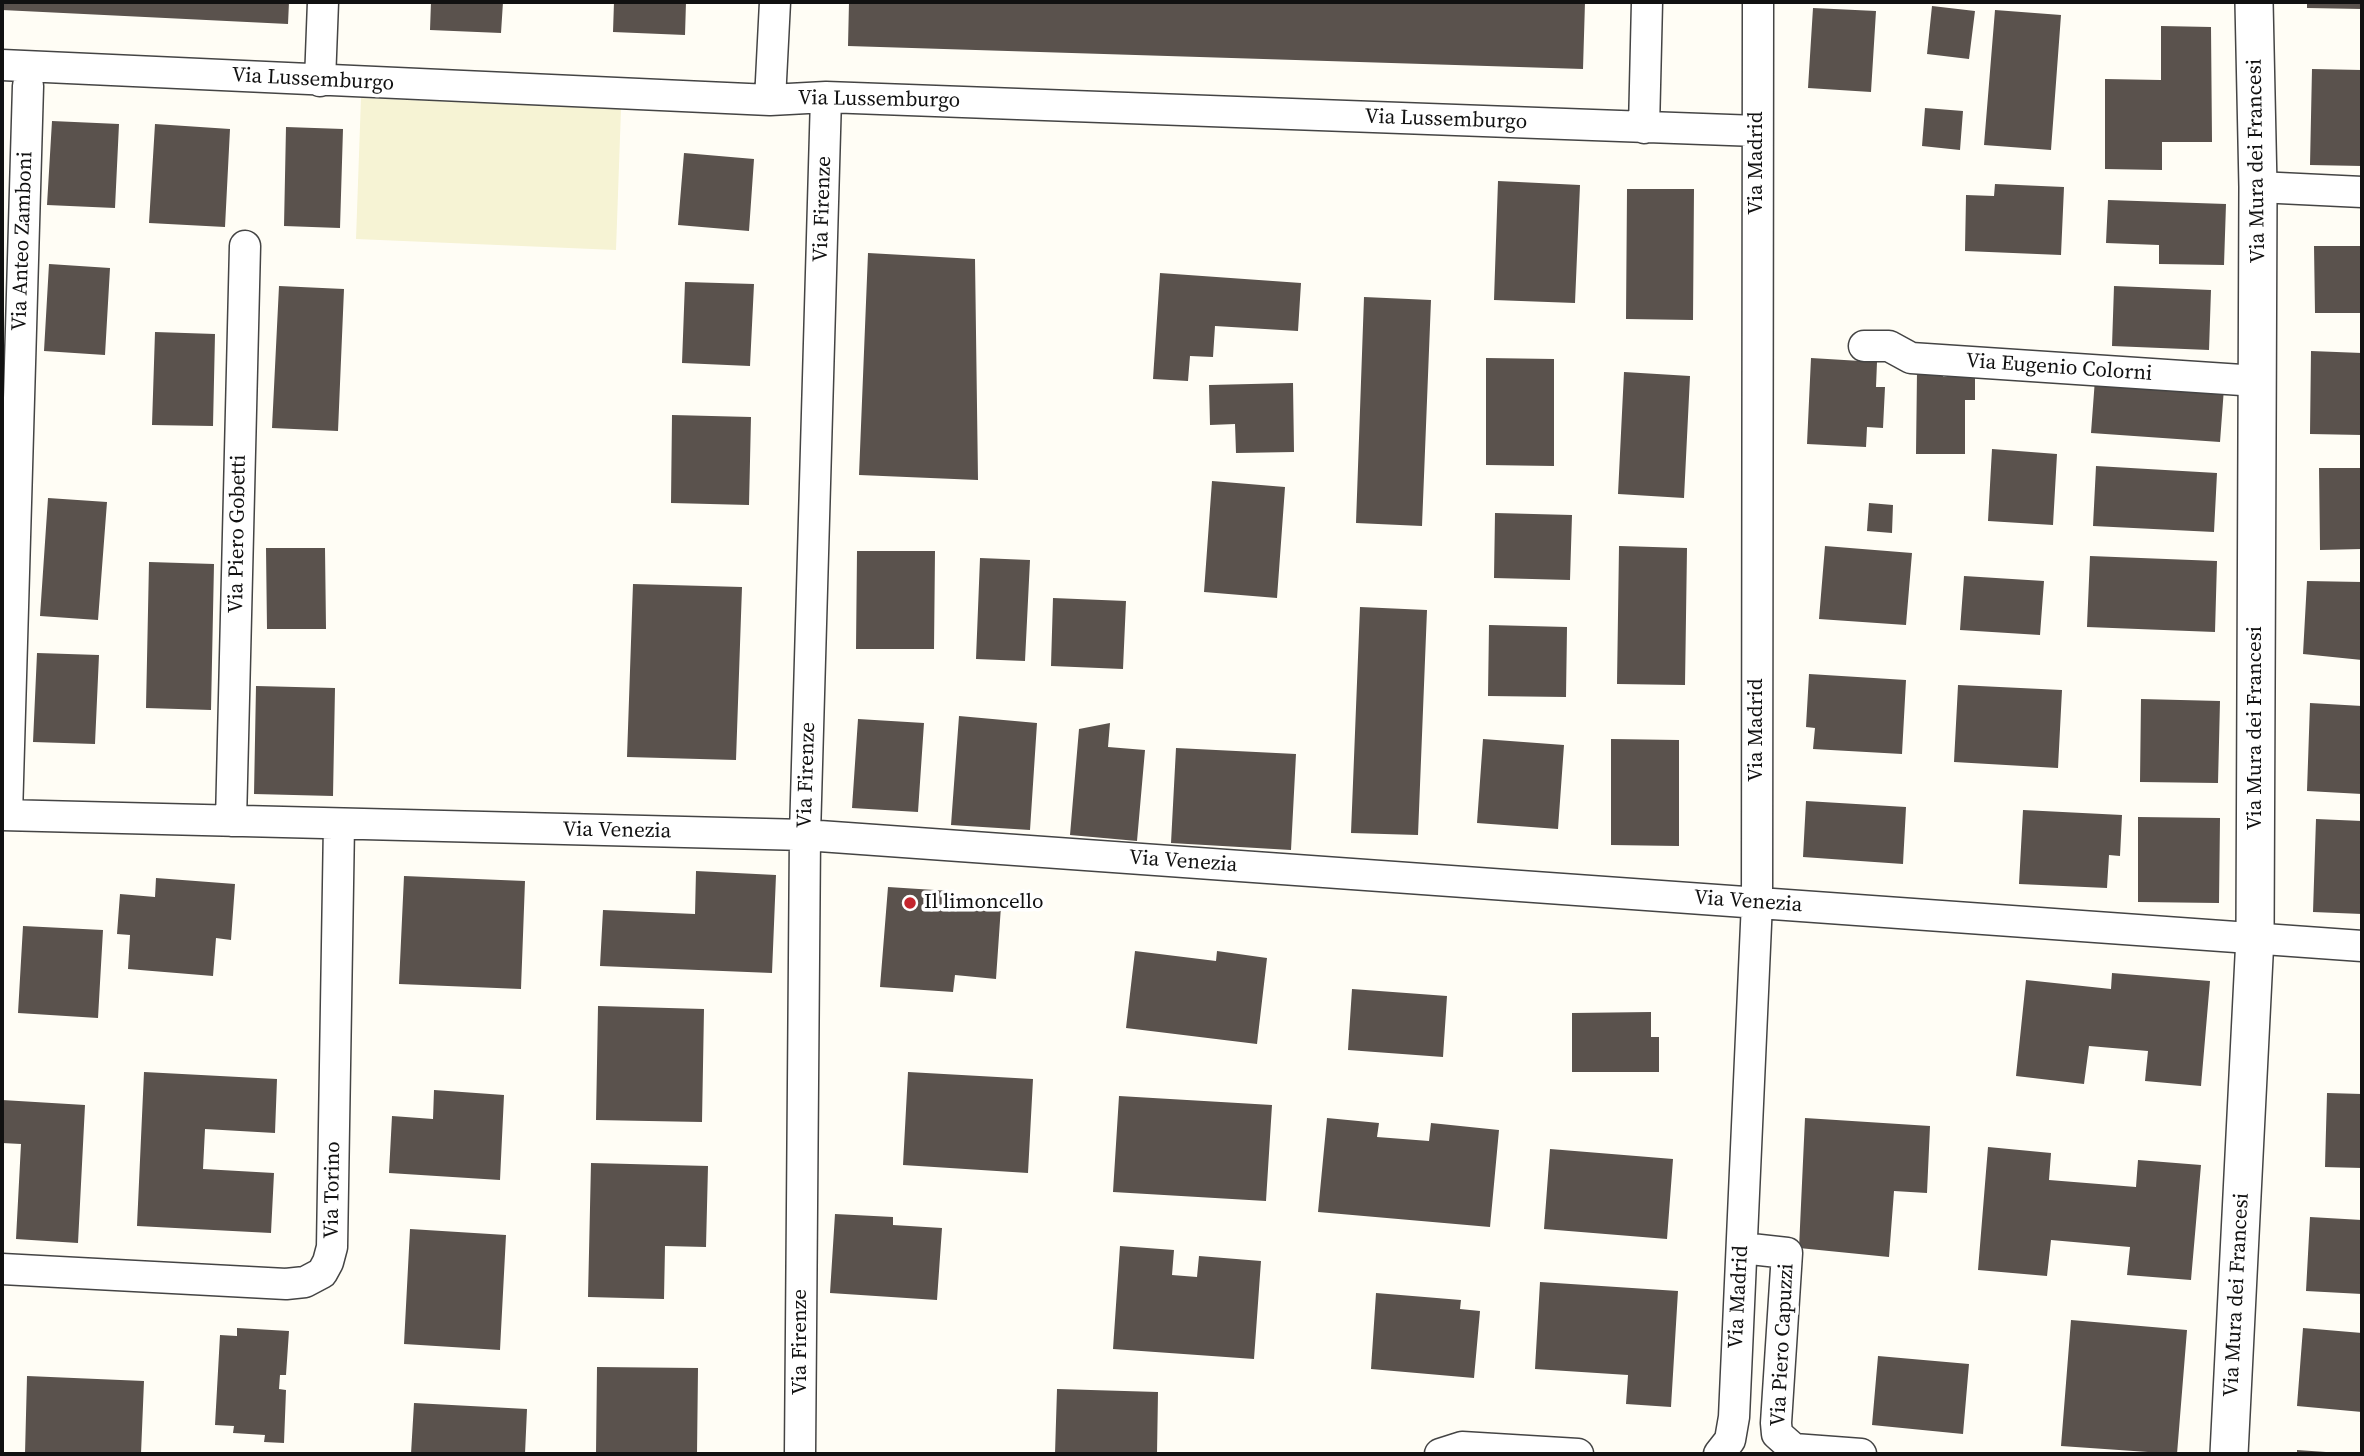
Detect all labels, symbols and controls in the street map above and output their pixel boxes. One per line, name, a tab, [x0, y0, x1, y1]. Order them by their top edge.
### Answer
street label: Via Mura dei Francesi	[2243, 59, 2271, 263]
street label: Via Lussemburgo	[231, 63, 395, 97]
street label: Via Lussemburgo	[798, 86, 960, 114]
street label: Via Lussemburgo	[1364, 105, 1528, 135]
street label: Via Madrid	[1744, 111, 1770, 215]
street label: Via Anteo Zamboni	[7, 151, 39, 331]
street label: Via Firenze	[809, 156, 837, 262]
street label: Via Eugenio Colorni	[1965, 349, 2153, 387]
street label: Via Piero Gobetti	[224, 455, 252, 613]
street label: Via Mura dei Francesi	[2243, 626, 2269, 830]
street label: Via Madrid	[1744, 678, 1770, 782]
street label: Via Firenze	[793, 722, 821, 828]
street label: Via Venezia	[562, 817, 672, 845]
street label: Via Venezia	[1128, 846, 1238, 878]
street label: Via Venezia	[1693, 886, 1803, 918]
place label: Il limoncello	[924, 890, 1043, 916]
marker: Il limoncello	[902, 895, 918, 911]
street label: Via Torino	[320, 1141, 346, 1239]
street label: Via Mura dei Francesi	[2219, 1192, 2255, 1398]
street label: Via Madrid	[1724, 1245, 1754, 1349]
street label: Via Piero Capuzzi	[1766, 1263, 1800, 1427]
street label: Via Firenze	[788, 1289, 814, 1395]

